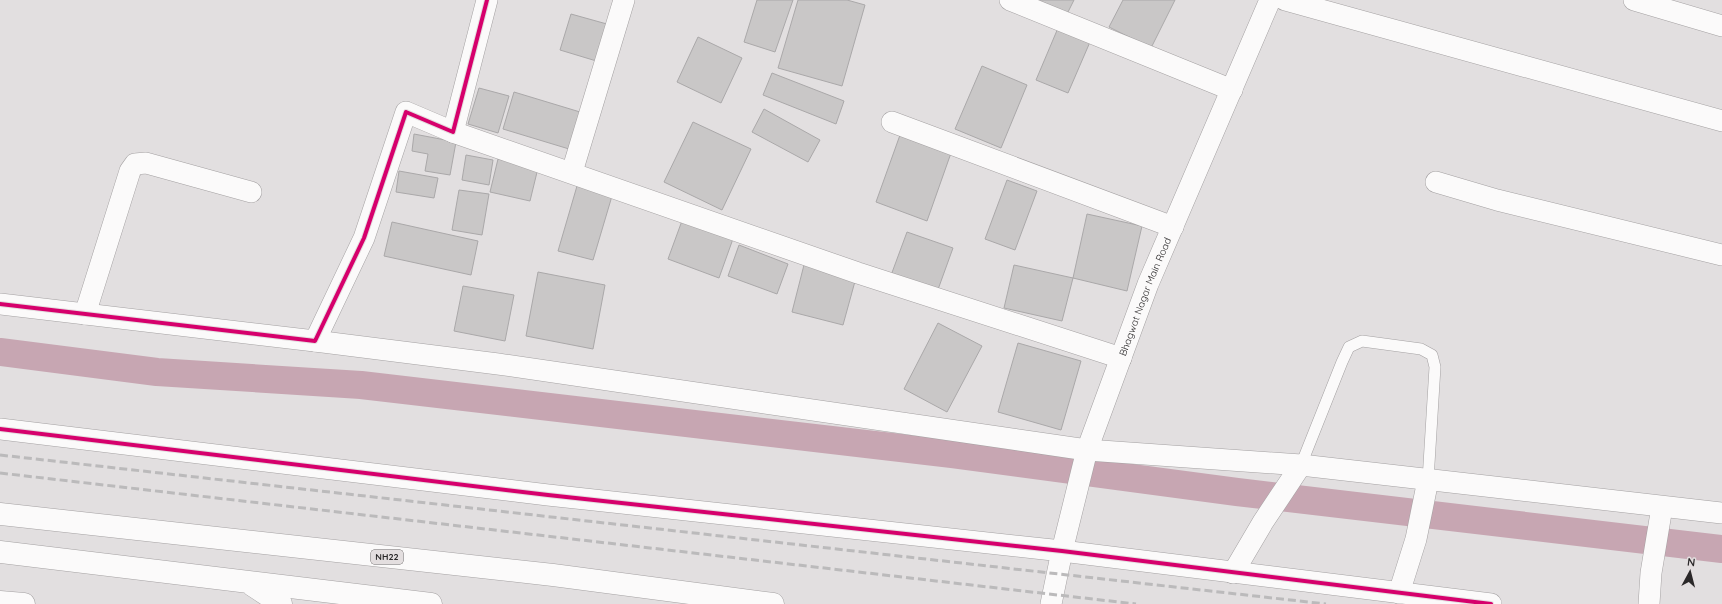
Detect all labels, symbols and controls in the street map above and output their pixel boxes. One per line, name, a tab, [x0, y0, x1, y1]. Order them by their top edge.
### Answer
street label: Bhagwat Nagar Main Road	[1116, 236, 1174, 358]
road number: NH22	[371, 550, 403, 564]
north arrow	[1670, 552, 1710, 592]
text: N	[1686, 555, 1696, 570]

